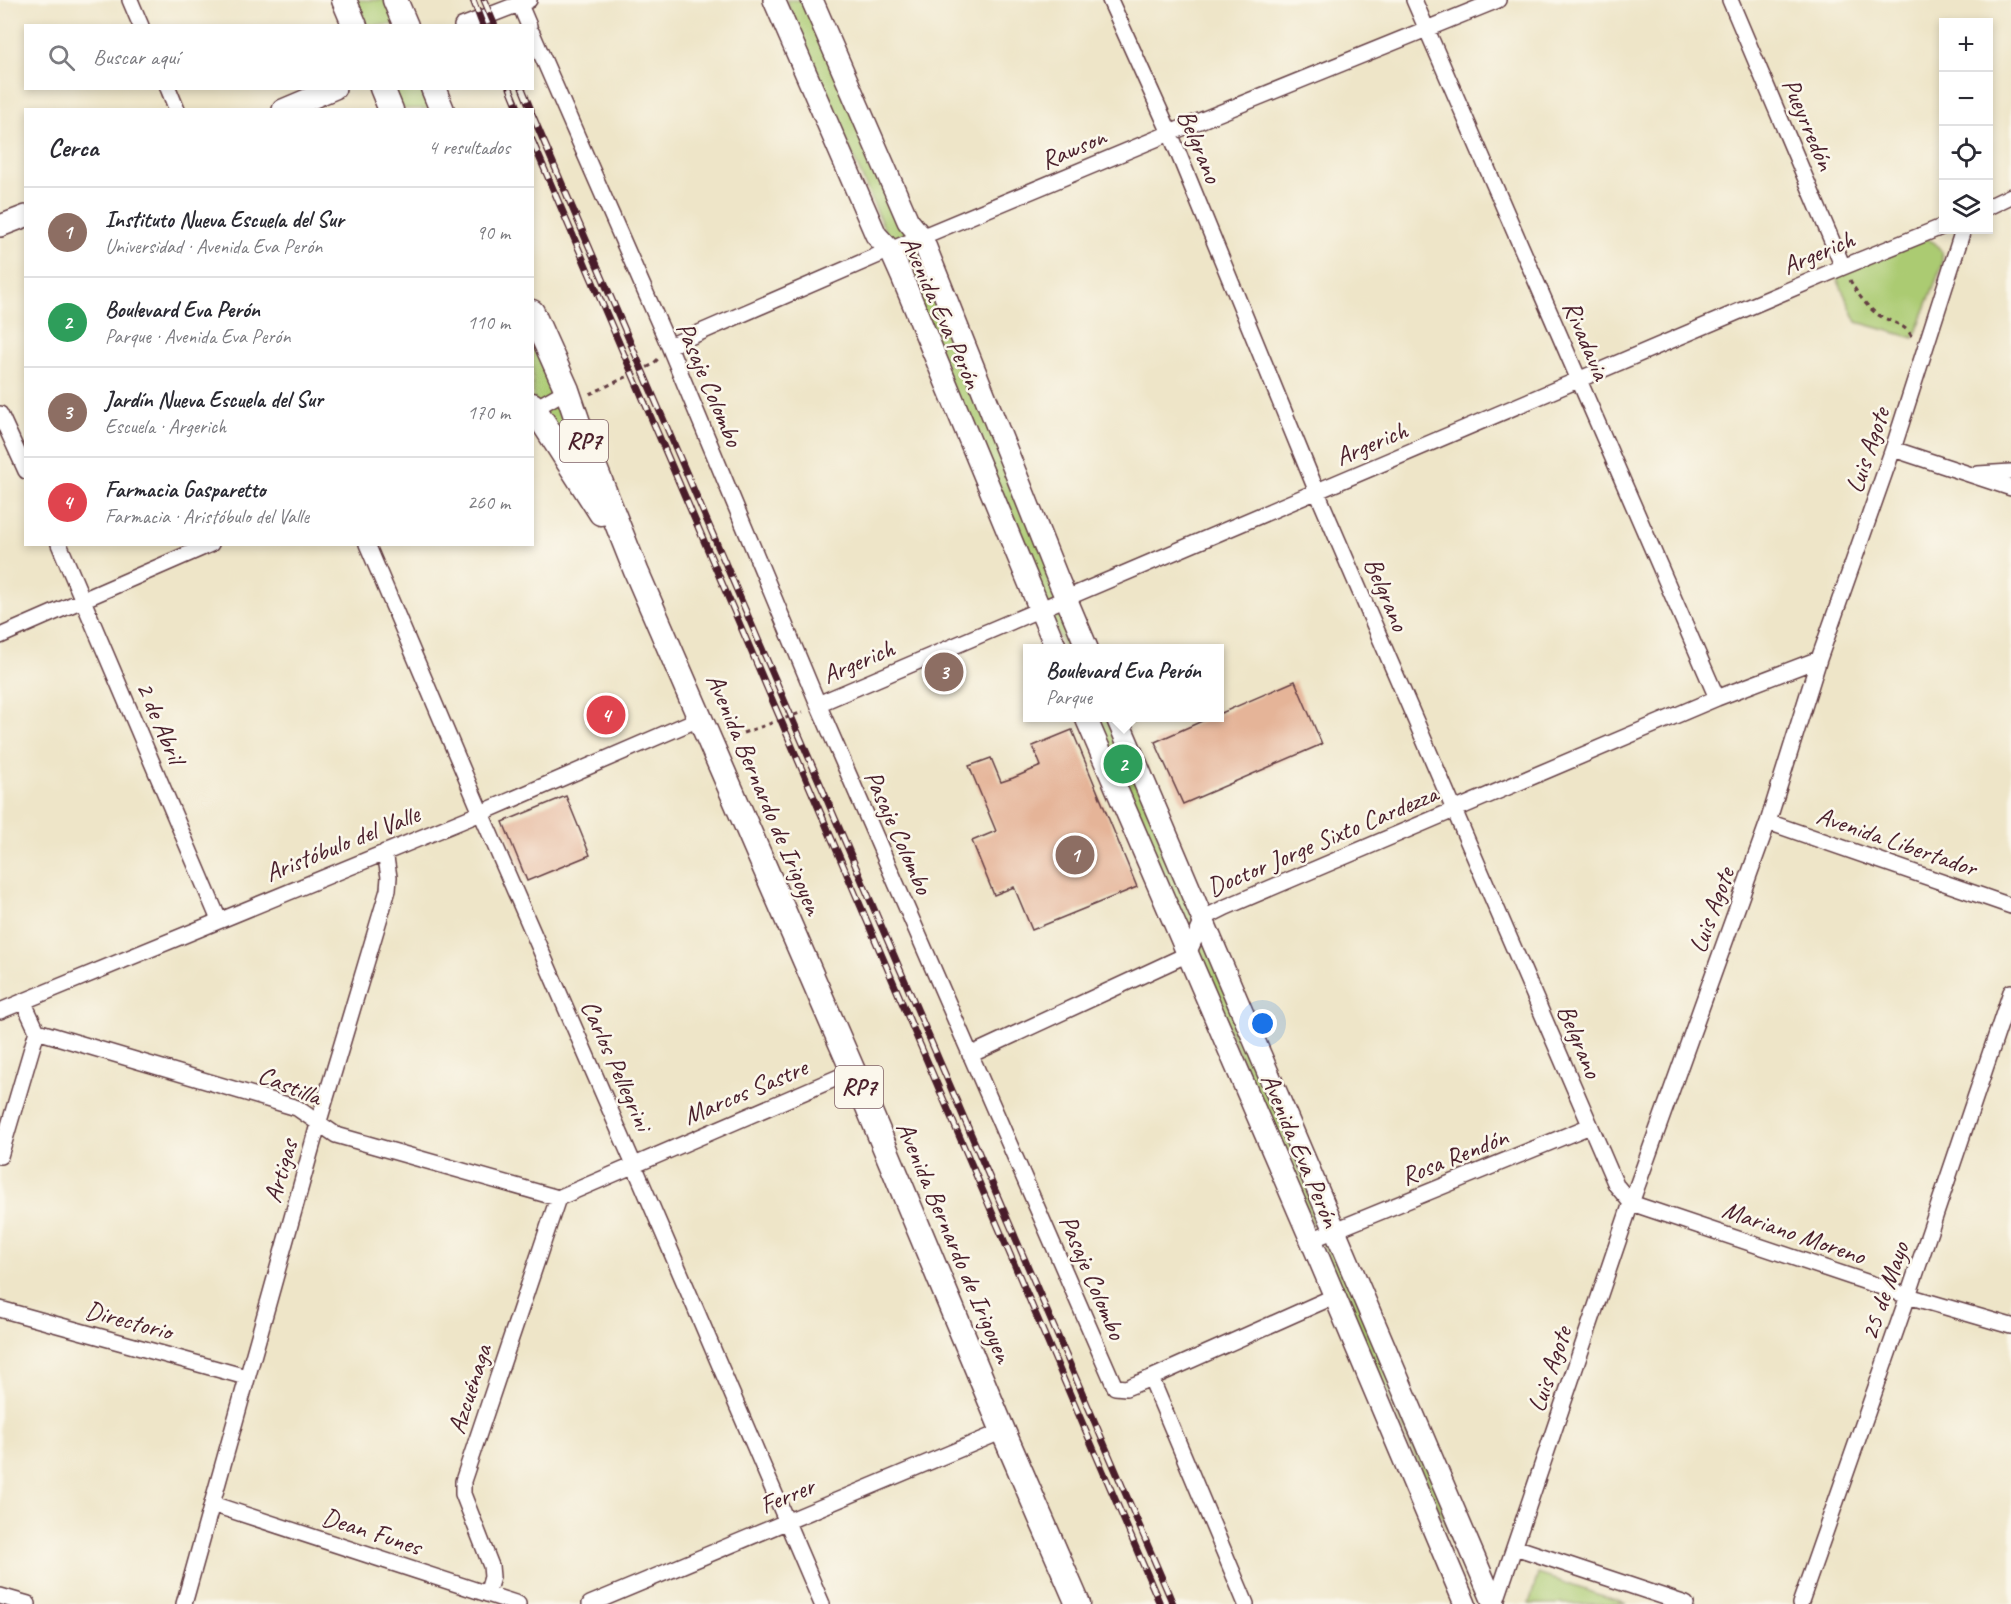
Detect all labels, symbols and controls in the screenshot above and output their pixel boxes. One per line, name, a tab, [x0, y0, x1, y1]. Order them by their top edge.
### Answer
map controls	[1939, 18, 1993, 234]
button: +	[1939, 18, 1993, 72]
search box	[24, 24, 534, 90]
icon: search	[45, 41, 78, 74]
text: Buscar aquí	[93, 43, 179, 71]
button: −	[1939, 72, 1993, 126]
street label: Pueyrredón	[1774, 73, 1843, 176]
street label: Belgrano	[1169, 105, 1230, 190]
street label: Rawson	[1035, 119, 1112, 177]
button: locate	[1939, 126, 1993, 180]
text: Cerca	[48, 131, 98, 164]
text: 4 resultados	[428, 135, 510, 160]
button: layers	[1939, 180, 1993, 234]
text: Instituto Nueva Escuela del Sur	[105, 206, 344, 234]
text: 1	[63, 220, 72, 245]
text: 90 m	[476, 220, 510, 245]
street label: Argerich	[1777, 222, 1860, 282]
street label: Avenida Eva Perón	[893, 231, 990, 395]
text: Universidad · Avenida Eva Perón	[105, 234, 322, 259]
text: Boulevard Eva Perón	[105, 296, 260, 324]
street label: Rivadavia	[1555, 296, 1619, 386]
text: 2	[63, 310, 72, 335]
text: 110 m	[467, 310, 510, 335]
street label: Pasaje Colombo	[669, 317, 751, 453]
text: Parque · Avenida Eva Perón	[105, 324, 290, 349]
text: Jardín Nueva Escuela del Sur	[105, 386, 323, 414]
text: 3	[63, 400, 72, 425]
text: 170 m	[467, 400, 510, 425]
street label: Luis Agote	[1838, 401, 1898, 497]
street label: Argerich	[1330, 413, 1413, 473]
text: Escuela · Argerich	[105, 414, 226, 439]
road number: RP7	[560, 420, 608, 462]
text: Farmacia Gasparetto	[105, 476, 266, 504]
text: 4	[63, 490, 72, 515]
text: 260 m	[467, 490, 510, 515]
text: Farmacia · Aristóbulo del Valle	[105, 504, 309, 529]
street label: Belgrano	[1356, 553, 1417, 638]
street label: Argerich	[817, 631, 900, 691]
popup	[1023, 644, 1224, 722]
pin: 3	[924, 650, 964, 694]
text: Boulevard Eva Perón	[1046, 657, 1201, 685]
street label: Avenida Bernardo de Irigoyen	[699, 668, 831, 921]
street label: 2 de Abril	[129, 676, 194, 772]
text: Parque	[1046, 685, 1092, 710]
pin: 4	[586, 692, 626, 738]
pin: 2	[1104, 742, 1142, 786]
street label: Pasaje Colombo	[857, 765, 941, 901]
street label: Doctor Jorge Sixto Cardezza	[1202, 776, 1444, 904]
street label: Aristóbulo del Valle	[260, 797, 426, 889]
street label: Avenida Libertador	[1812, 799, 1983, 885]
pin: 1	[1056, 832, 1094, 878]
street label: Luis Agote	[1681, 861, 1743, 957]
street label: Carlos Pellegrini	[573, 995, 661, 1138]
street label: Belgrano	[1549, 1000, 1610, 1085]
your location	[1248, 1009, 1277, 1038]
street label: Marcos Sastre	[678, 1050, 815, 1132]
street label: Castilla	[253, 1058, 328, 1114]
road number: RP7	[835, 1066, 883, 1108]
street label: Avenida Eva Perón	[1253, 1068, 1348, 1233]
street label: Avenida Bernardo de Irigoyen	[889, 1116, 1021, 1369]
street label: Rosa Rendón	[1396, 1120, 1514, 1193]
street label: Artigas	[256, 1134, 306, 1207]
street label: Mariano Moreno	[1718, 1193, 1871, 1273]
street label: Pasaje Colombo	[1052, 1210, 1134, 1346]
street label: 25 de Mayo	[1852, 1236, 1917, 1345]
street label: Directorio	[82, 1293, 179, 1349]
street label: Luis Agote	[1520, 1320, 1580, 1416]
street label: Azcuénaga	[440, 1339, 500, 1438]
street label: Ferrer	[755, 1468, 822, 1522]
street label: Dean Funes	[318, 1500, 428, 1564]

